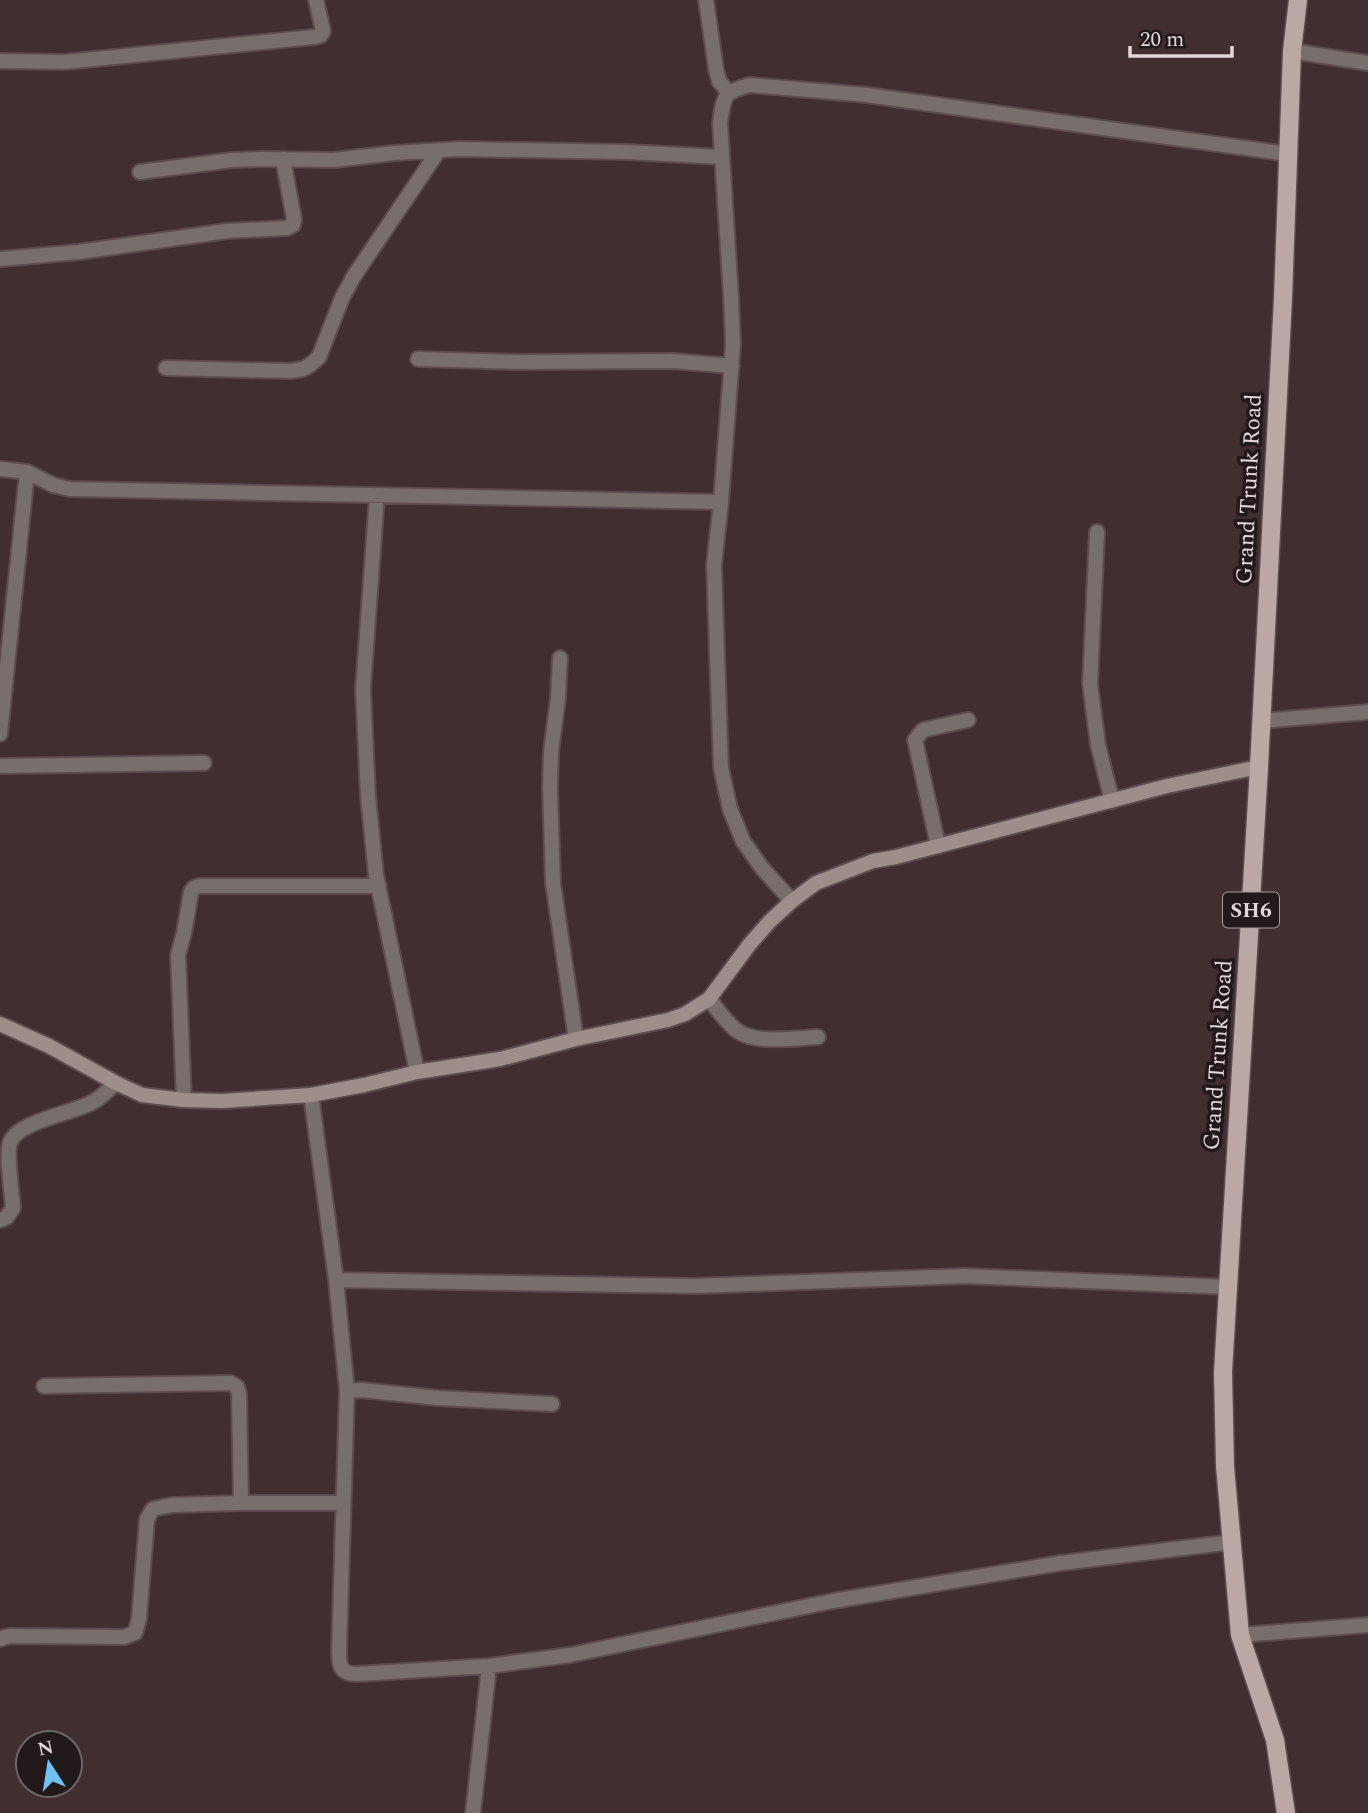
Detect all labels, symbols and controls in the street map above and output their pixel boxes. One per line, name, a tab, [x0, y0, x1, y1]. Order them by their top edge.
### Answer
scale bar	[1130, 14, 1232, 58]
text: 20 m	[1140, 24, 1184, 56]
street label: Grand Trunk Road	[1227, 393, 1272, 585]
road number: SH6	[1223, 892, 1279, 928]
street label: Grand Trunk Road	[1194, 959, 1243, 1152]
north arrow	[14, 1729, 84, 1799]
text: N	[35, 1733, 56, 1765]

